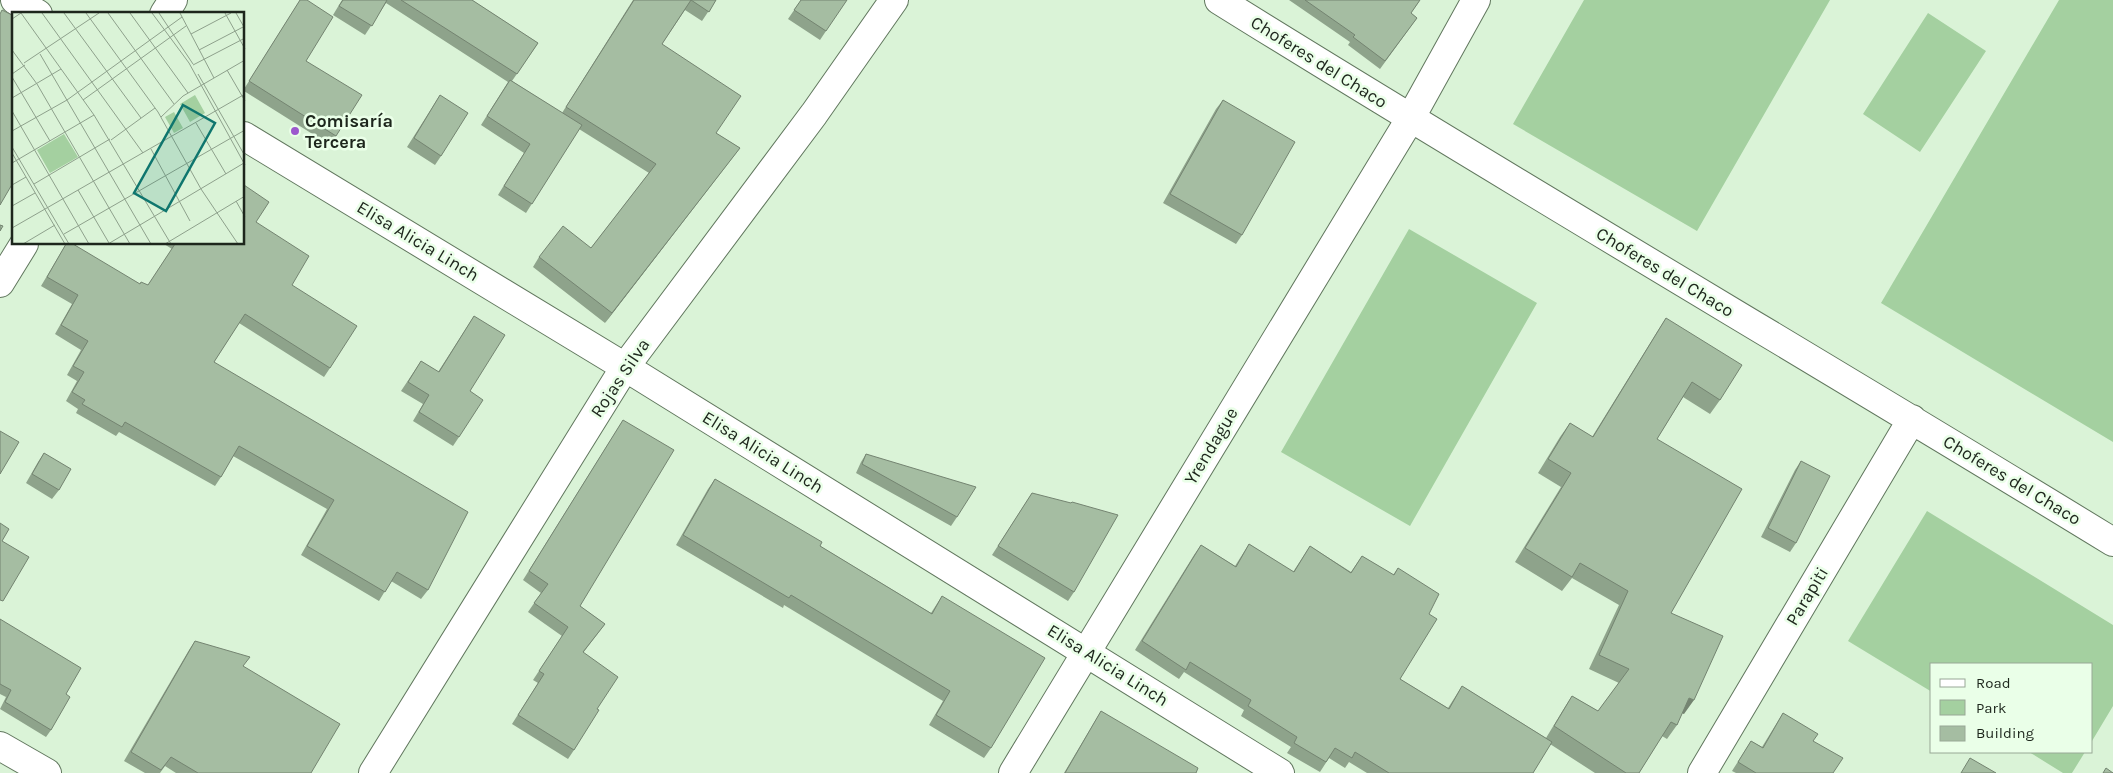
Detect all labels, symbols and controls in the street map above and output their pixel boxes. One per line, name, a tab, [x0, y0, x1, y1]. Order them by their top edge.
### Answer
street label: Choferes del Chaco	[1247, 11, 1391, 113]
inset map	[12, 12, 245, 245]
place label: Comisaría Tercera	[305, 110, 393, 153]
marker: Comisaría Tercera	[289, 125, 301, 137]
street label: Elisa Alicia Linch	[353, 196, 483, 286]
street label: Choferes del Chaco	[1592, 222, 1738, 322]
street label: Rojas Silva	[586, 334, 654, 422]
street label: Yrendague	[1179, 403, 1243, 489]
street label: Elisa Alicia Linch	[698, 406, 828, 498]
street label: Choferes del Chaco	[1939, 430, 2085, 530]
street label: Parapiti	[1781, 563, 1833, 629]
street label: Elisa Alicia Linch	[1043, 619, 1173, 711]
legend	[1930, 663, 2093, 753]
text: Road	[1976, 674, 2011, 692]
text: Park	[1976, 699, 2006, 717]
text: Building	[1976, 724, 2034, 742]

